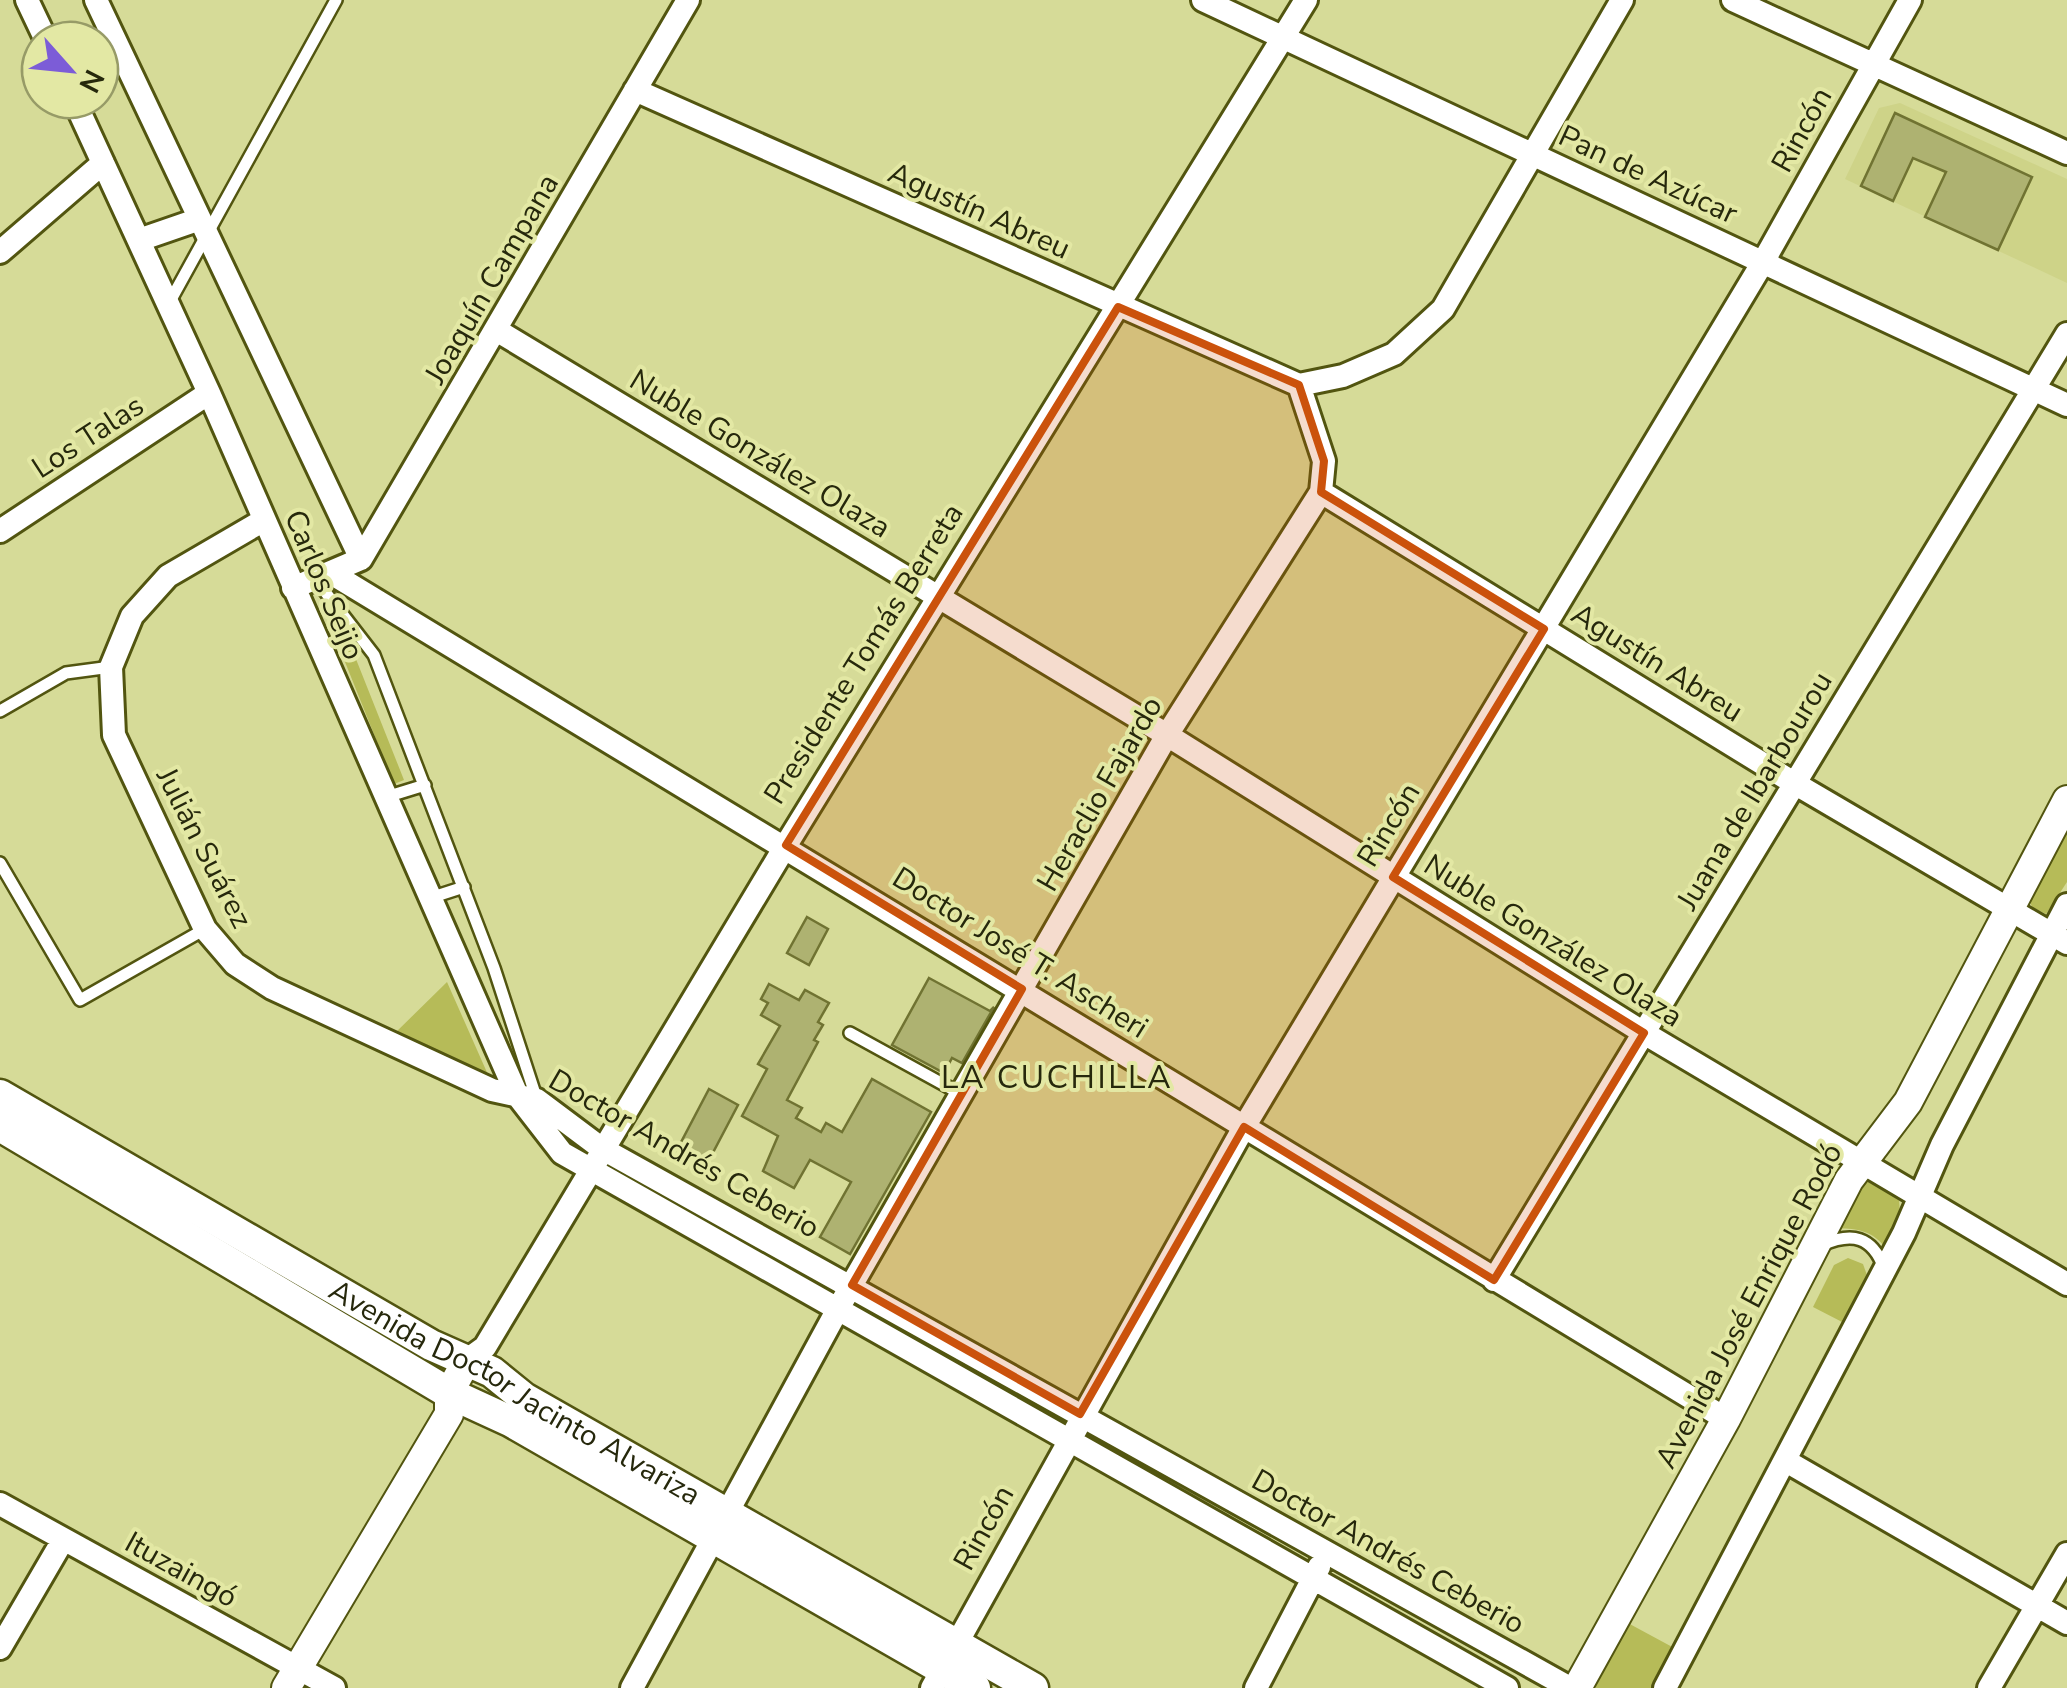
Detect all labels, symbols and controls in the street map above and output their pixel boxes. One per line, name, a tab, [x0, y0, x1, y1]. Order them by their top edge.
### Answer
north arrow	[20, 20, 120, 120]
text: N	[70, 63, 113, 99]
street label: Rincón	[1762, 80, 1842, 180]
street label: Pan de Azúcar	[1552, 116, 1744, 234]
street label: Agustín Abreu	[881, 153, 1077, 269]
street label: Joaquín Campana	[415, 167, 569, 392]
street label: Nuble González Olaza	[622, 360, 898, 548]
street label: Los Talas	[24, 386, 152, 488]
street label: Presidente Tomás Berreta	[755, 496, 973, 812]
street label: Carlos Seijo	[274, 504, 374, 666]
street label: Agustín Abreu	[1563, 594, 1751, 732]
street label: Juana de Ibarbourou	[1667, 664, 1842, 919]
street label: Heraclio Fajardo	[1028, 689, 1172, 899]
street label: Julián Suárez	[146, 760, 262, 935]
street label: Rincón	[1348, 775, 1430, 875]
street label: Nuble González Olaza	[1416, 845, 1690, 1037]
street label: Doctor José T. Ascheri	[884, 858, 1156, 1048]
district label: LA CUCHILLA	[941, 1056, 1173, 1099]
street label: Doctor Andrés Ceberio	[541, 1060, 827, 1248]
street label: Avenida José Enrique Rodó	[1646, 1136, 1852, 1476]
street label: Avenida Doctor Jacinto Alvariza	[321, 1270, 708, 1515]
street label: Doctor Andrés Ceberio	[1244, 1460, 1532, 1644]
street label: Rincón	[944, 1478, 1024, 1578]
street label: Ituzaingó	[117, 1522, 245, 1618]

